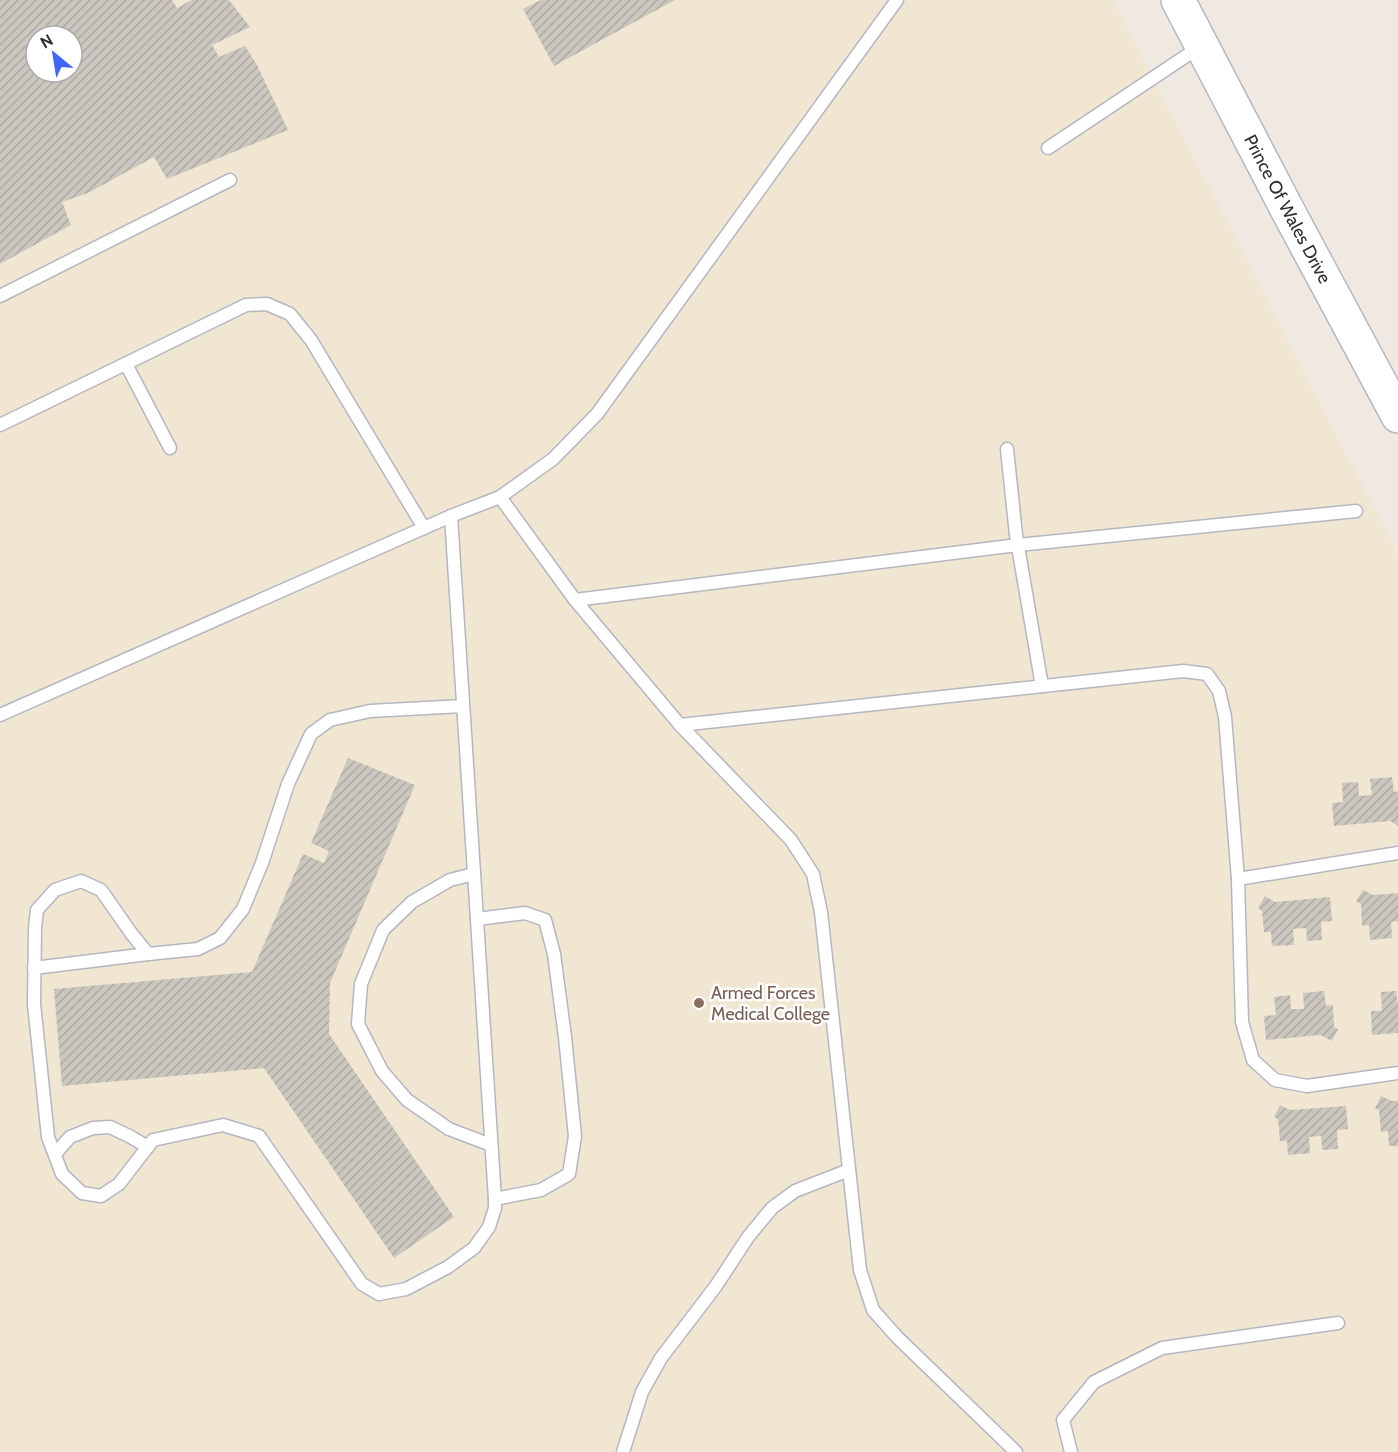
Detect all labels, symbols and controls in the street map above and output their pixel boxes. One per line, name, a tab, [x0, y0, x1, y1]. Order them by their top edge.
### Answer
north arrow	[24, 24, 84, 84]
text: N	[37, 30, 56, 52]
street label: Prince Of Wales Drive	[1239, 131, 1336, 287]
place label: Armed Forces Medical College	[711, 982, 830, 1025]
marker: Armed Forces Medical College	[692, 996, 706, 1010]

